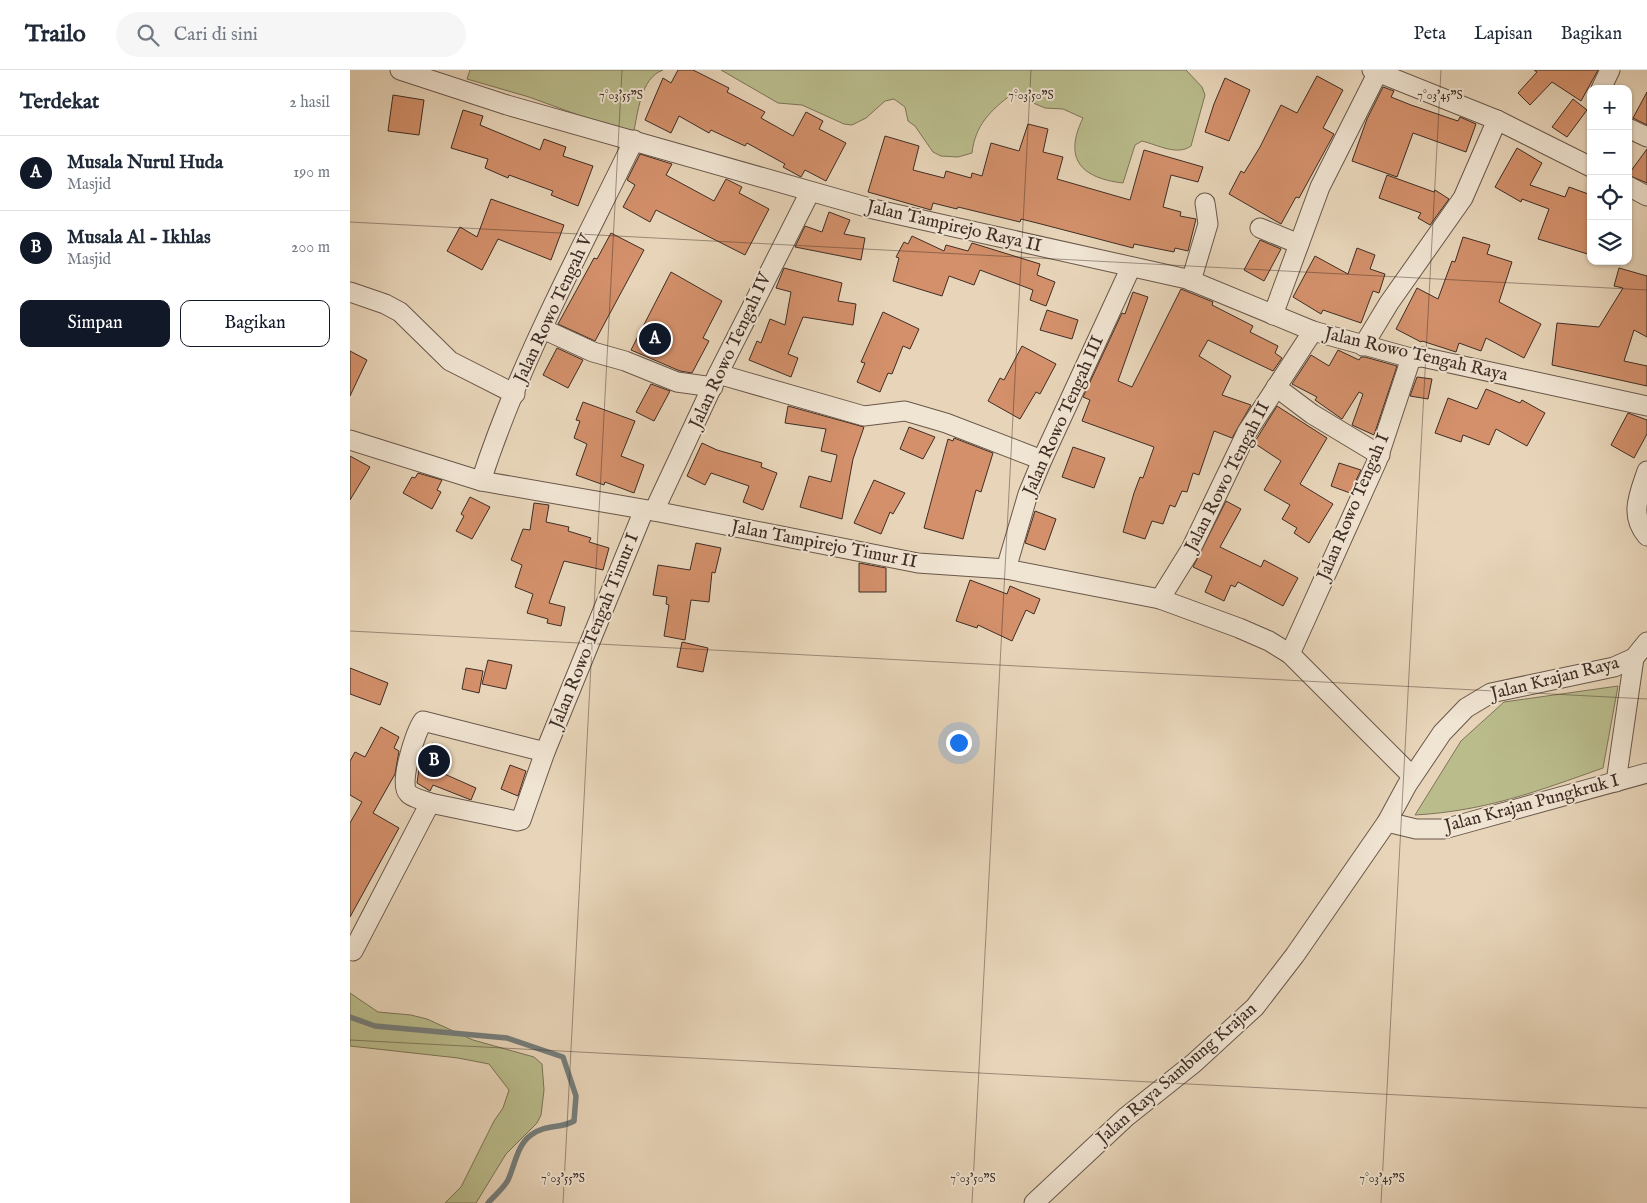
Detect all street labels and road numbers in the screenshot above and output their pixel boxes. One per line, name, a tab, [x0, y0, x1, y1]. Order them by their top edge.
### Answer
street label: Jalan Tampirejo Raya II	[862, 195, 1044, 258]
street label: Jalan Rowo Tengah V	[509, 230, 599, 389]
street label: Jalan Rowo Tengah IV	[684, 268, 778, 434]
street label: Jalan Rowo Tengah Raya	[1320, 322, 1510, 387]
street label: Jalan Rowo Tengah III	[1017, 332, 1110, 502]
street label: Jalan Rowo Tengah II	[1179, 398, 1276, 558]
street label: Jalan Rowo Tengah I	[1312, 430, 1395, 586]
street label: Jalan Tampirejo Timur II	[727, 515, 919, 574]
street label: Jalan Rowo Tengah Timur I	[544, 530, 645, 734]
street label: Jalan Krajan Raya	[1486, 652, 1622, 707]
street label: Jalan Krajan Pungkruk I	[1440, 770, 1622, 839]
street label: Jalan Raya Sambung Krajan	[1091, 998, 1262, 1151]

